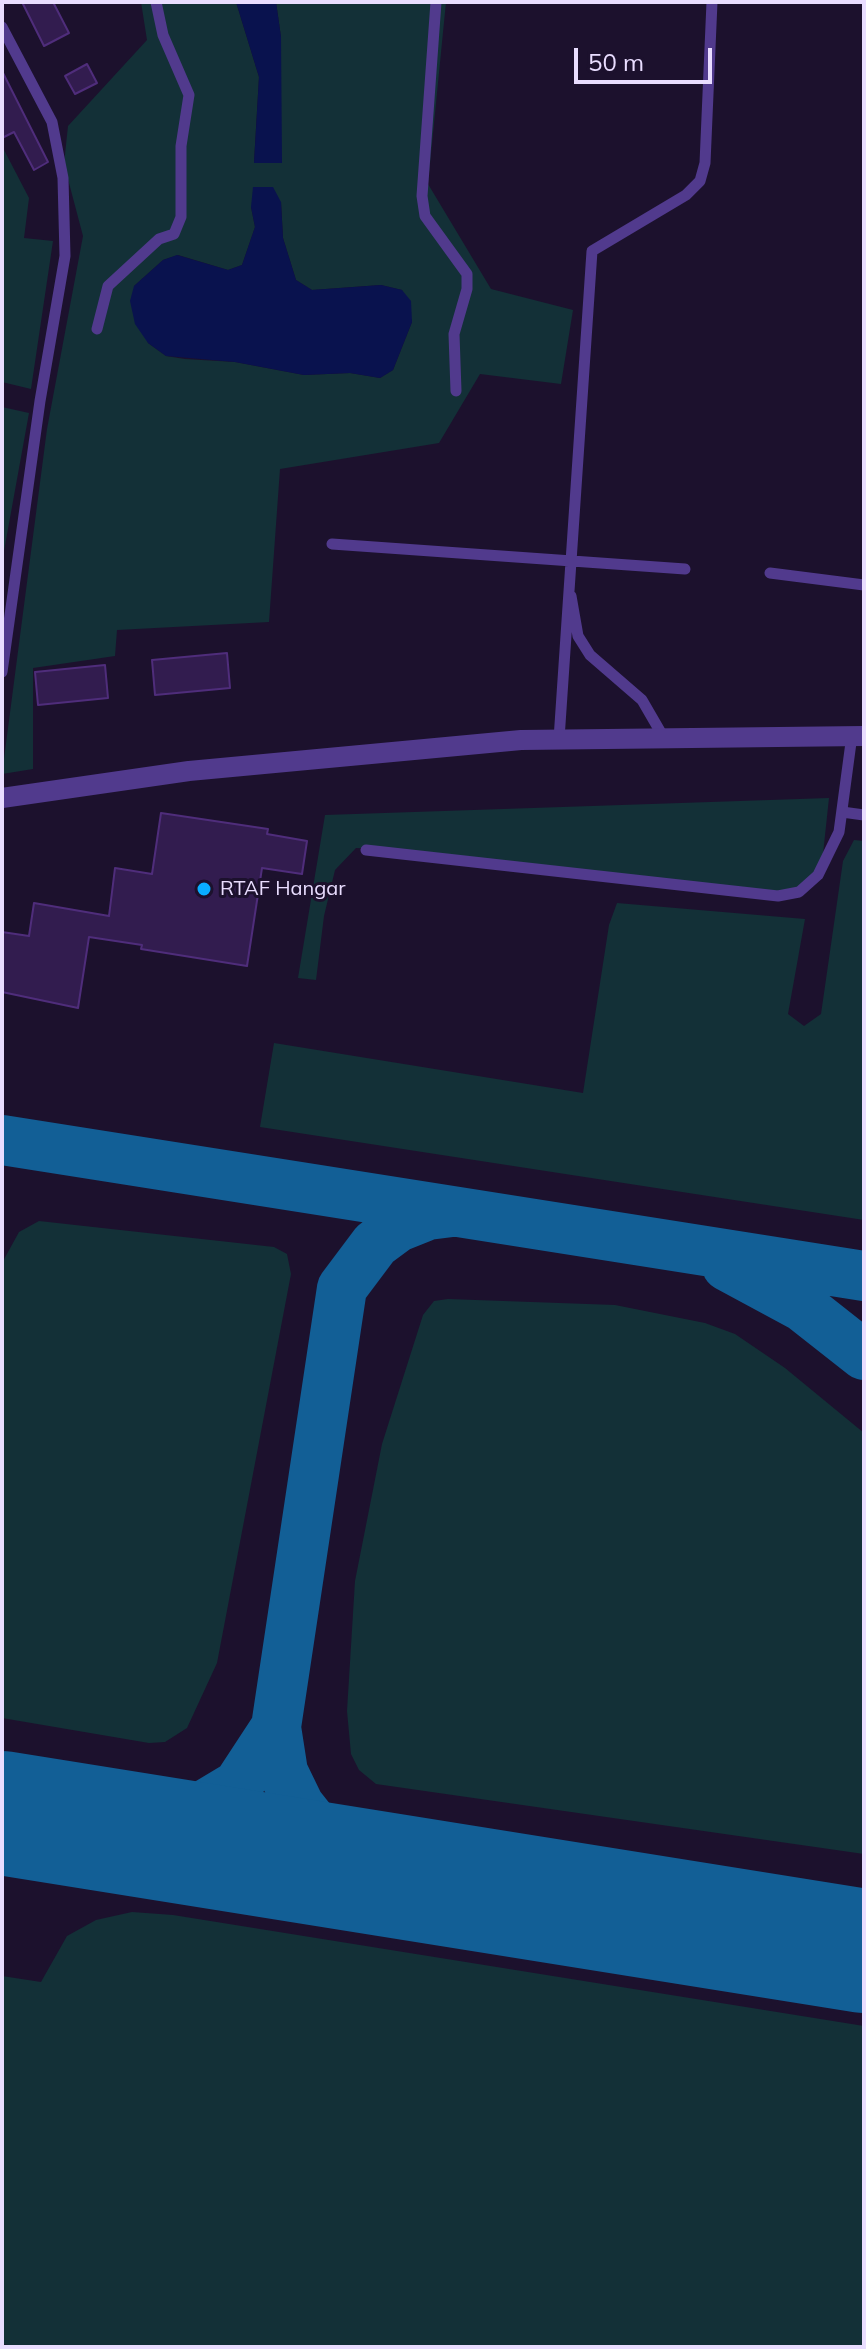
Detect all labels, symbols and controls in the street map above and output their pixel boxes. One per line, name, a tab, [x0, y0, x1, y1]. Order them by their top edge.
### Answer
scale bar	[578, 32, 716, 82]
text: 50 m	[588, 47, 644, 77]
place label: RTAF Hangar	[220, 877, 346, 901]
marker: RTAF Hangar	[195, 880, 213, 898]

